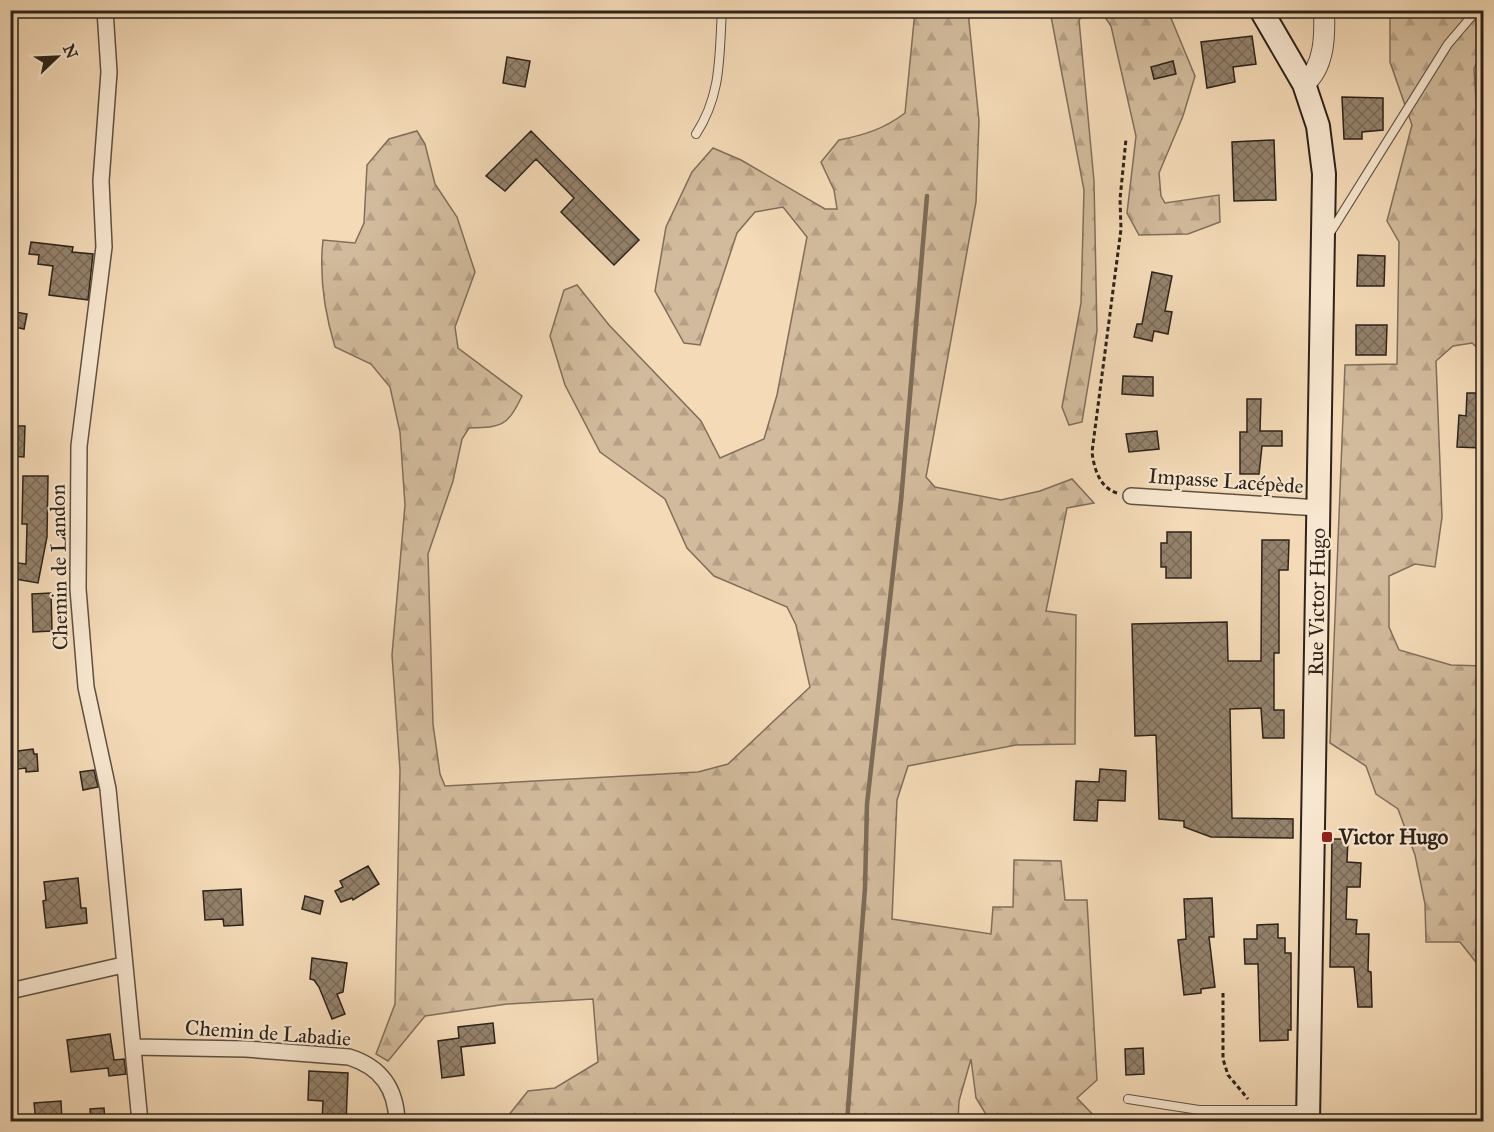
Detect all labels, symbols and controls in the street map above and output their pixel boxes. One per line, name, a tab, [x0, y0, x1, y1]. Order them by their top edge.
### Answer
north arrow	[27, 27, 87, 87]
text: N	[59, 41, 82, 62]
street label: Impasse Lacépède	[1148, 463, 1305, 499]
street label: Chemin de Landon	[45, 484, 73, 650]
street label: Rue Victor Hugo	[1303, 527, 1331, 676]
place label: Victor Hugo	[1338, 824, 1449, 850]
marker: Victor Hugo	[1320, 830, 1334, 844]
street label: Chemin de Labadie	[184, 1014, 352, 1052]

